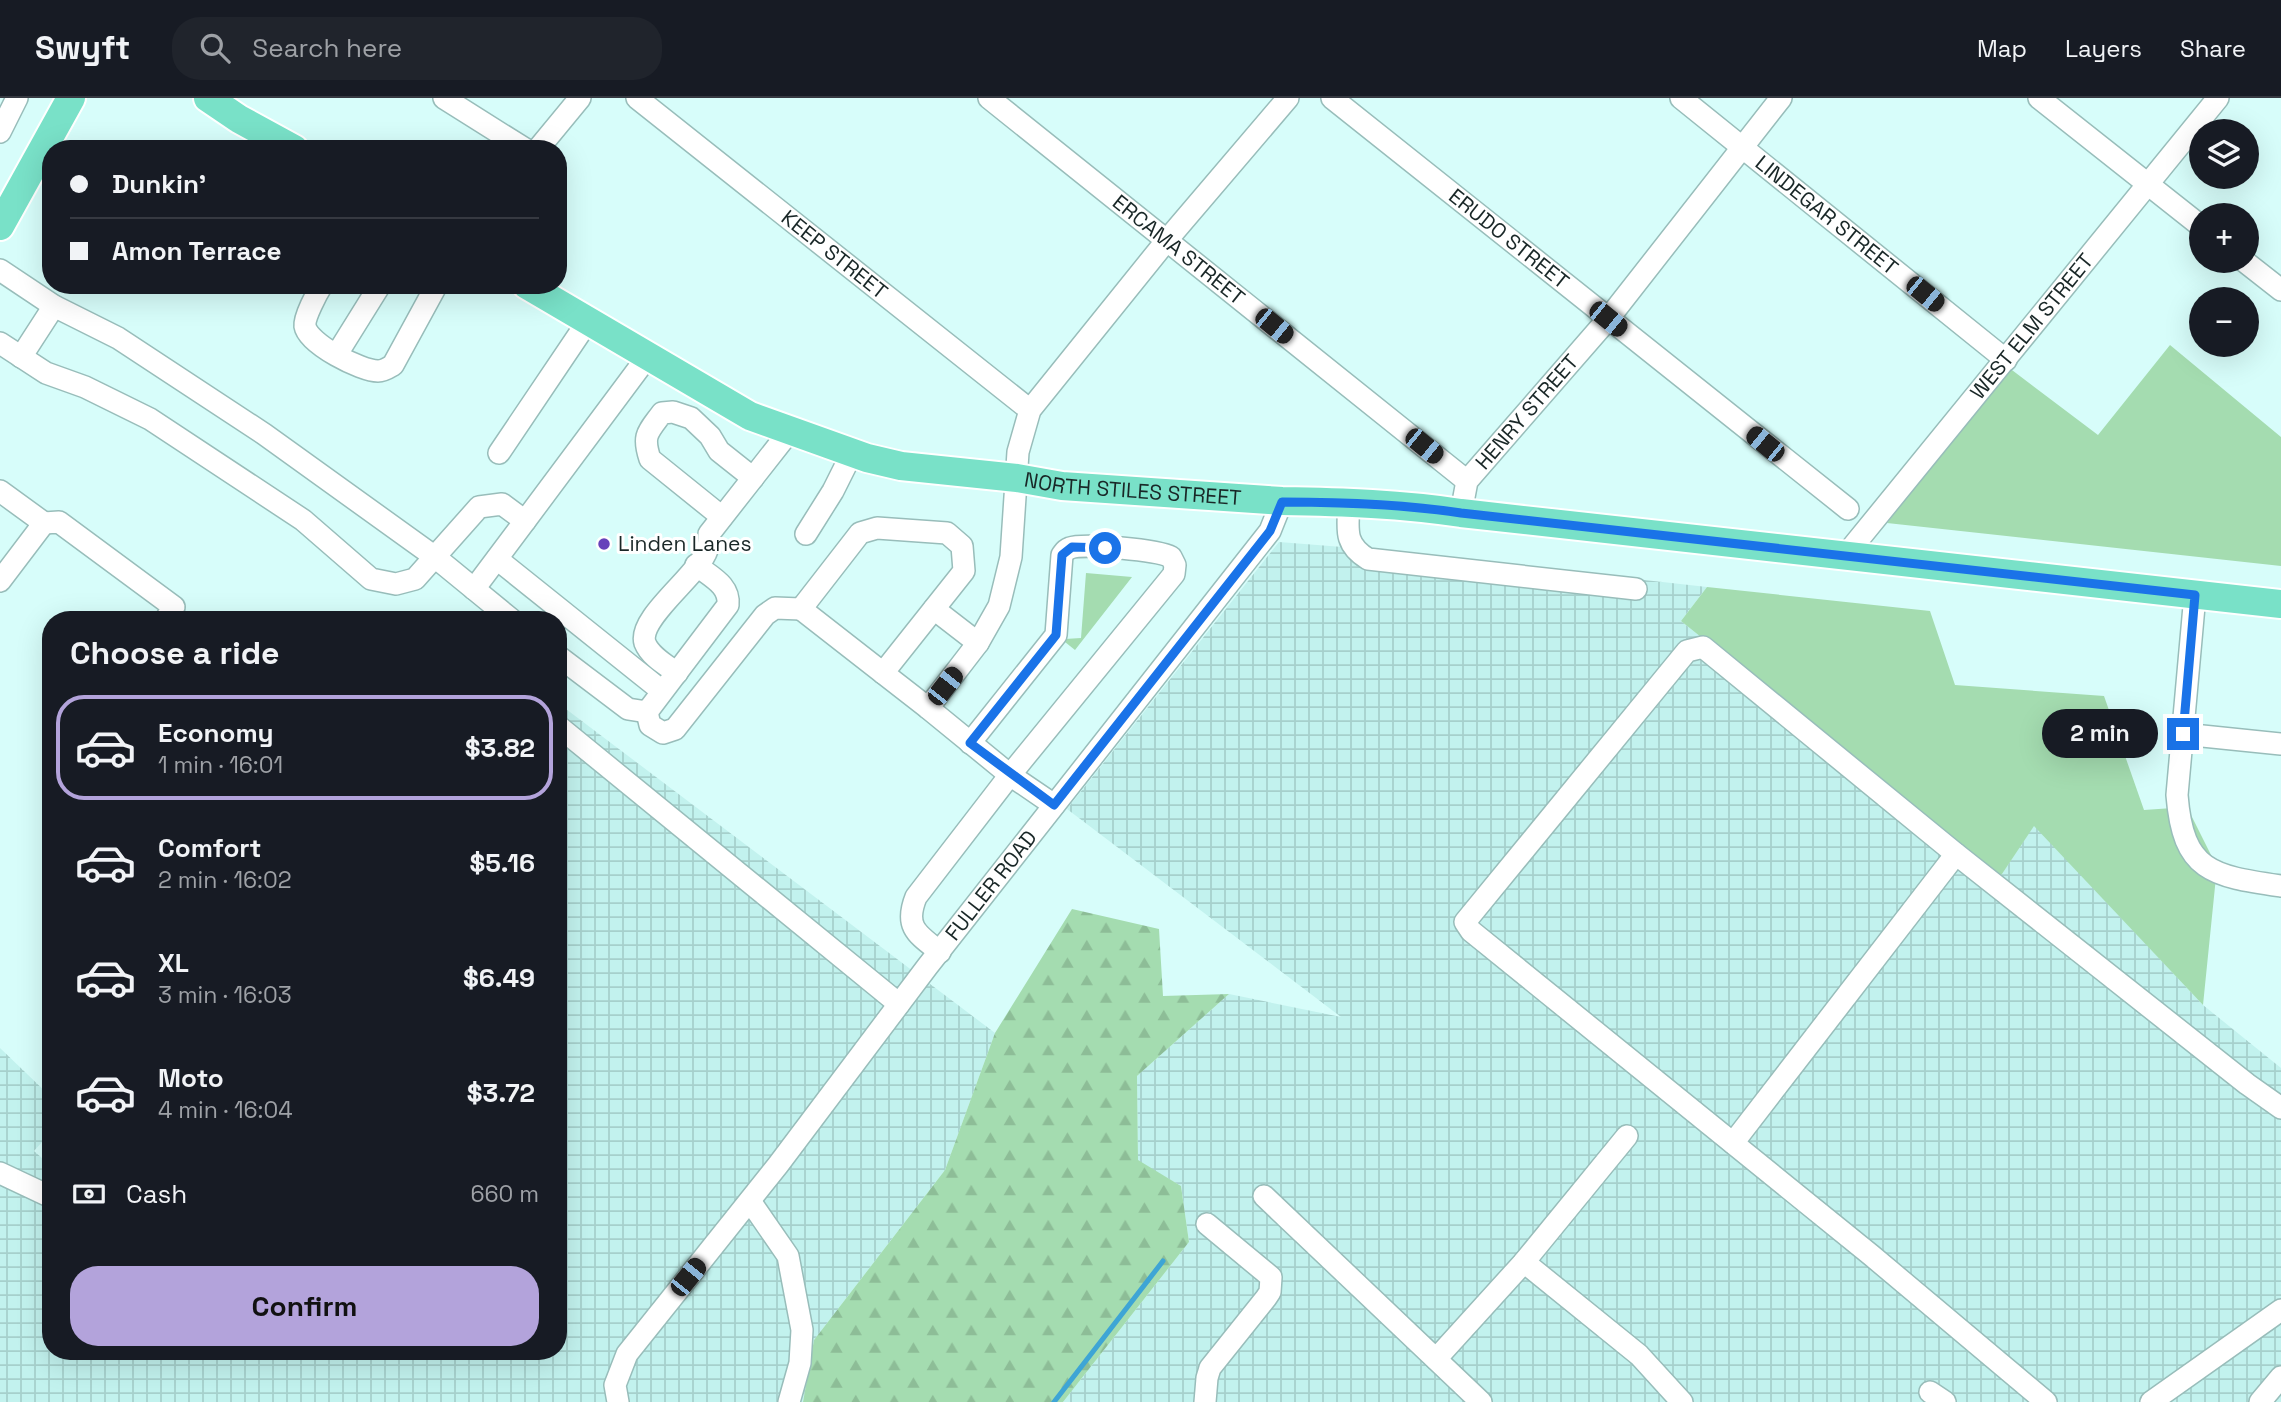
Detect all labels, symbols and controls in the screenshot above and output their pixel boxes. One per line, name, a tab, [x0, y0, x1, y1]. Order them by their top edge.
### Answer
search box	[172, 17, 662, 80]
text: Swyft	[35, 27, 130, 69]
icon: search	[196, 29, 234, 67]
text: Search here	[252, 31, 402, 65]
text: Map	[1977, 33, 2027, 64]
text: Layers	[2065, 33, 2142, 64]
text: Share	[2180, 33, 2246, 64]
map controls	[2189, 119, 2259, 357]
button: layers	[2189, 119, 2259, 189]
street label: LINDEGAR STREET	[1750, 149, 1904, 281]
text: Dunkin'	[112, 167, 206, 201]
street label: ERUDO STREET	[1443, 182, 1575, 295]
street label: ERCAMA STREET	[1107, 188, 1251, 311]
button: +	[2189, 203, 2259, 273]
street label: KEEP STREET	[776, 204, 893, 305]
text: Amon Terrace	[112, 234, 282, 268]
street label: WEST ELM STREET	[1964, 248, 2099, 405]
car	[1903, 273, 1948, 315]
button: −	[2189, 287, 2259, 357]
car	[1586, 298, 1631, 340]
car	[1252, 305, 1297, 347]
street label: HENRY STREET	[1469, 348, 1584, 475]
car	[1743, 423, 1788, 465]
car	[1402, 425, 1447, 467]
street label: NORTH STILES STREET	[1022, 466, 1242, 511]
place label: Linden Lanes	[618, 530, 752, 557]
route start	[1089, 532, 1121, 564]
marker: Linden Lanes	[596, 536, 612, 552]
text: Choose a ride	[70, 633, 280, 673]
car	[924, 663, 967, 709]
callout: 2 min	[2043, 710, 2158, 758]
icon: car	[74, 716, 137, 779]
text: Economy	[158, 716, 274, 750]
text: 2 min	[2070, 718, 2130, 748]
route end	[2167, 718, 2199, 750]
text: $3.82	[465, 731, 535, 765]
text: 1 min · 16:01	[158, 750, 283, 780]
street label: FULLER ROAD	[939, 824, 1043, 946]
icon: car	[74, 831, 137, 894]
text: Comfort	[158, 831, 261, 865]
text: $5.16	[469, 846, 535, 880]
text: 2 min · 16:02	[158, 865, 292, 895]
icon: car	[74, 946, 137, 1009]
text: XL	[158, 946, 189, 980]
text: $6.49	[463, 961, 535, 995]
text: 3 min · 16:03	[158, 980, 292, 1010]
icon: car	[74, 1061, 137, 1124]
text: Moto	[158, 1061, 224, 1095]
text: $3.72	[467, 1076, 535, 1110]
text: 4 min · 16:04	[158, 1095, 293, 1125]
icon: cash	[70, 1175, 108, 1213]
text: Cash	[126, 1177, 187, 1211]
text: 660 m	[470, 1179, 539, 1209]
car	[667, 1254, 710, 1300]
button: Confirm	[70, 1266, 539, 1346]

